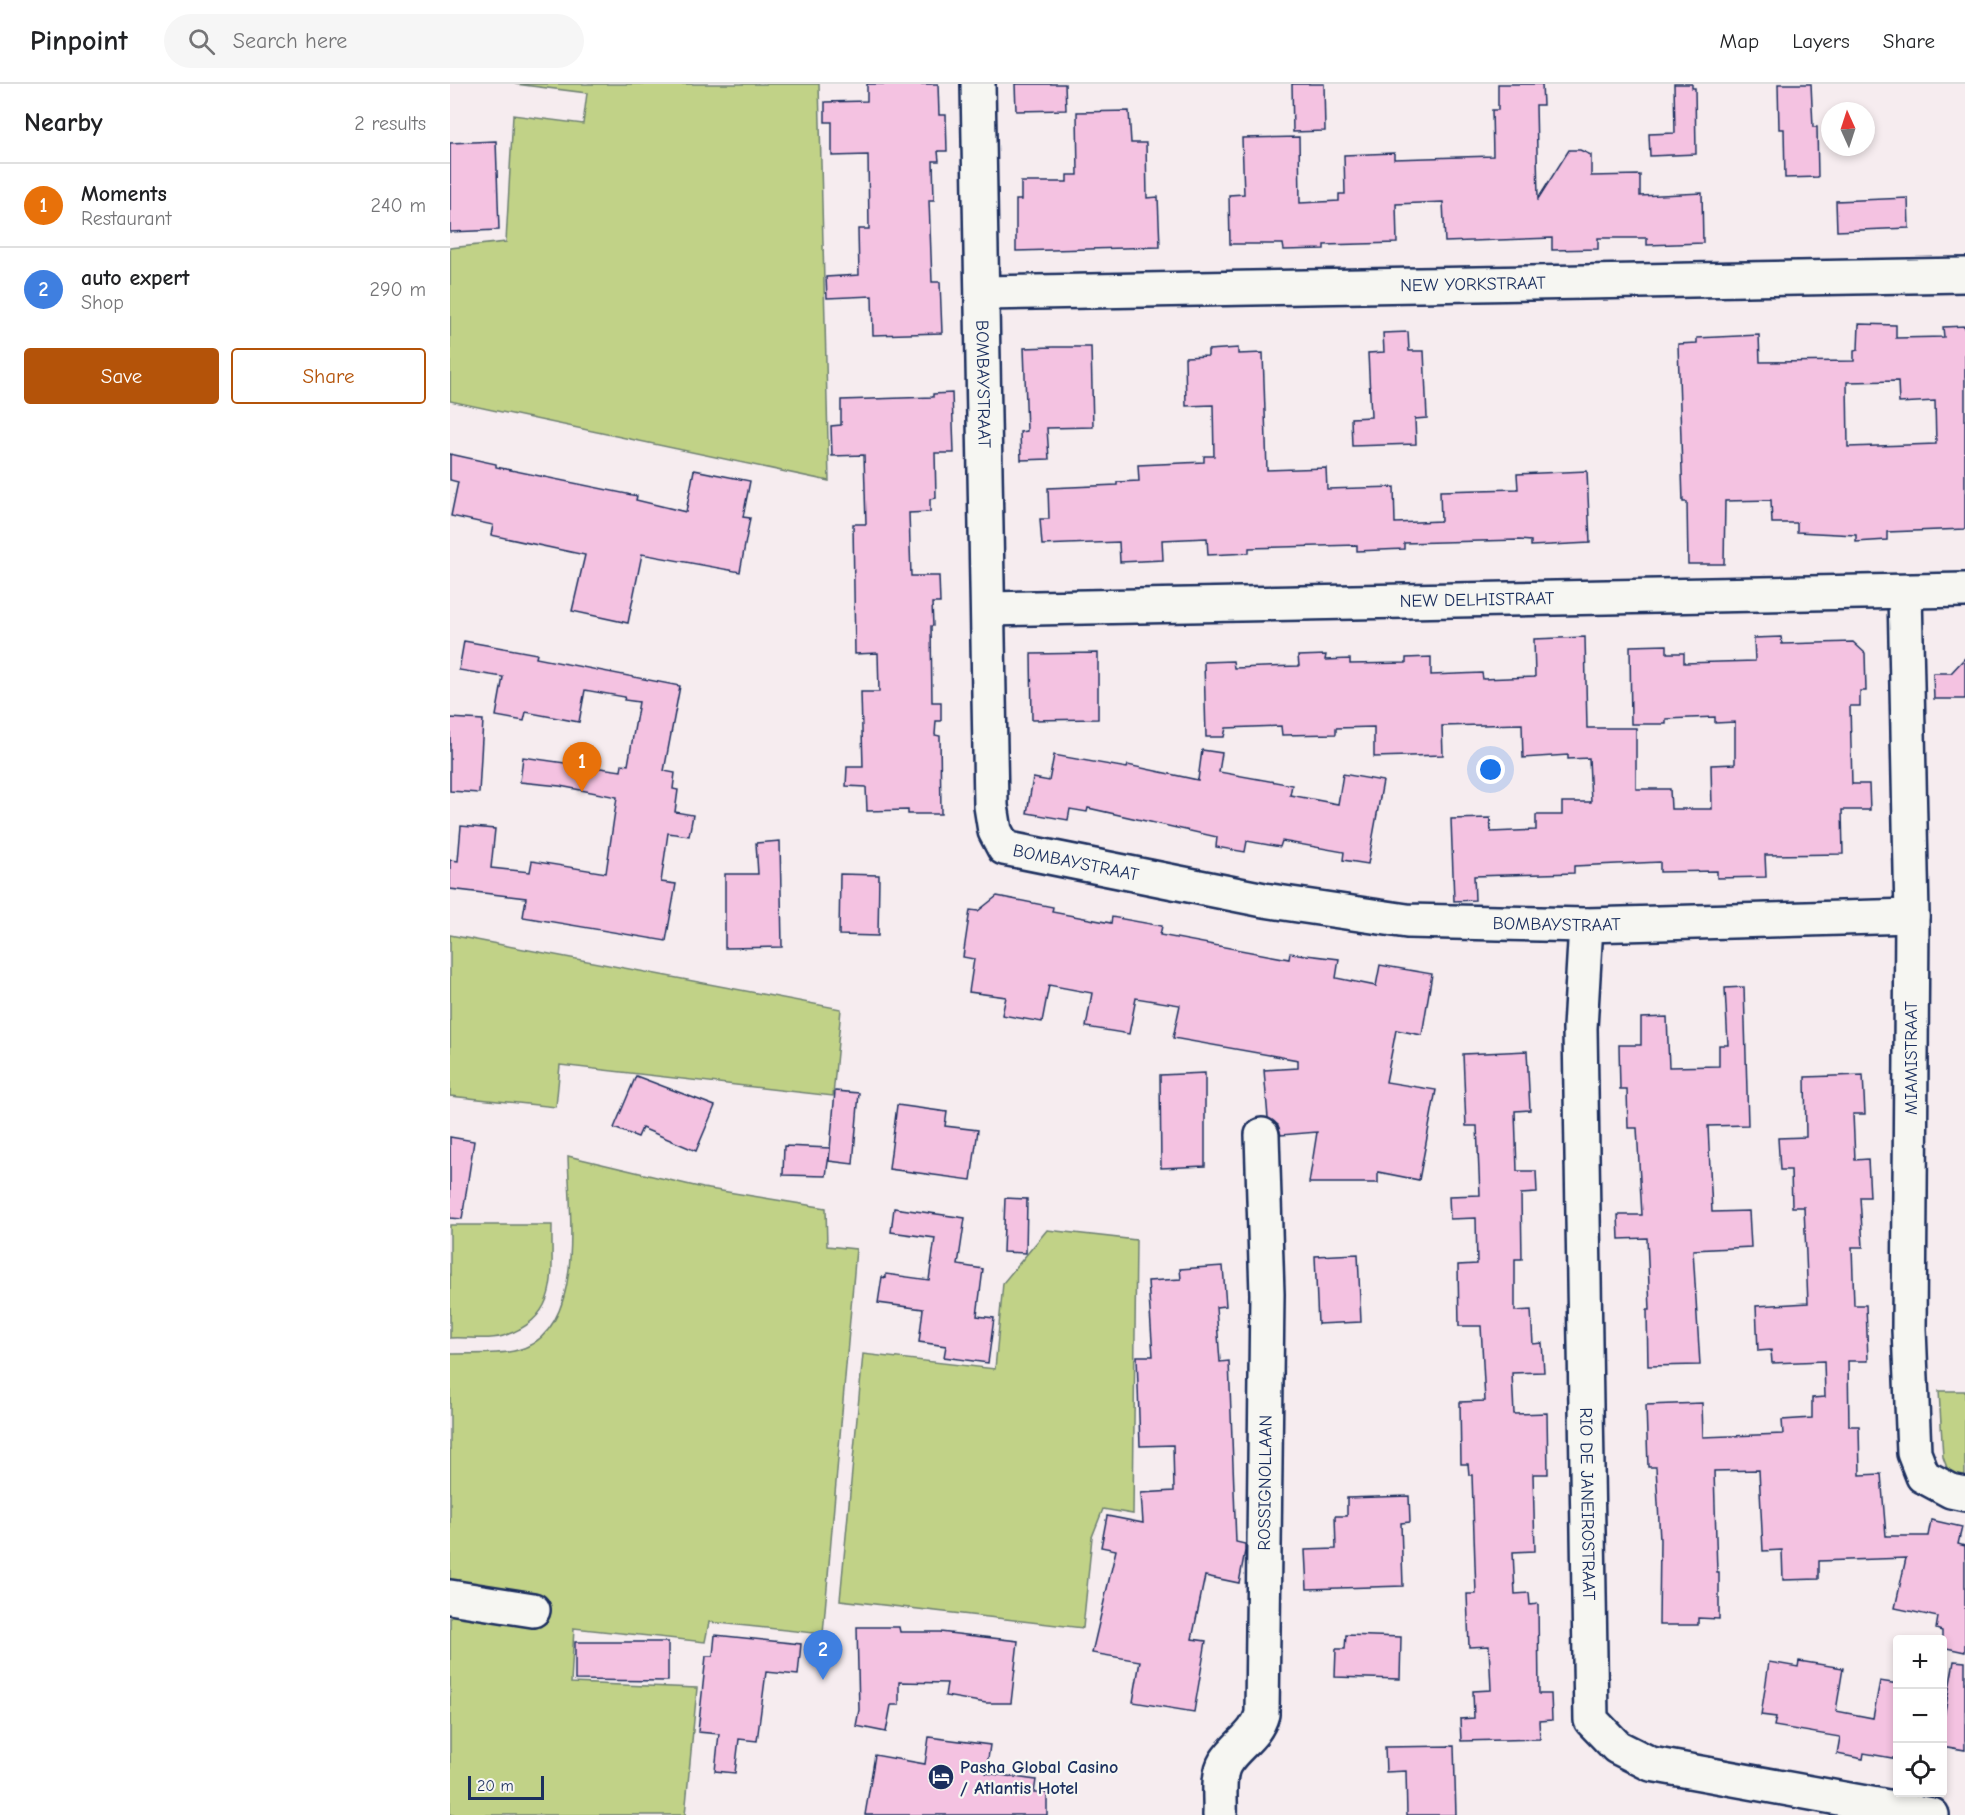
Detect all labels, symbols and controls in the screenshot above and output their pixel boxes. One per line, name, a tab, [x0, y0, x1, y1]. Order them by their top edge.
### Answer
search box	[164, 14, 584, 68]
text: Pinpoint	[30, 25, 128, 57]
icon: search	[185, 25, 218, 58]
text: Search here	[233, 28, 347, 54]
text: Map	[1720, 29, 1759, 53]
text: Layers	[1792, 29, 1850, 53]
text: Share	[1883, 29, 1935, 53]
north arrow	[1821, 102, 1875, 156]
text: Nearby	[24, 108, 103, 138]
text: 2 results	[354, 112, 426, 135]
text: Moments	[81, 181, 167, 207]
text: 1	[40, 194, 47, 217]
text: 240 m	[371, 194, 426, 217]
text: Restaurant	[81, 207, 171, 230]
text: auto expert	[81, 265, 189, 291]
street label: NEW YORKSTRAAT	[1400, 272, 1547, 296]
text: 2	[39, 278, 48, 301]
text: 290 m	[370, 278, 426, 301]
text: Shop	[81, 291, 124, 314]
street label: BOMBAYSTRAAT	[972, 320, 995, 449]
button: Save	[24, 348, 219, 404]
button: Share	[231, 348, 426, 404]
street label: NEW DELHISTRAAT	[1399, 587, 1555, 611]
pin: 1	[562, 742, 602, 792]
your location	[1476, 755, 1505, 784]
street label: BOMBAYSTRAAT	[1011, 840, 1141, 885]
street label: BOMBAYSTRAAT	[1492, 912, 1622, 936]
street label: MIAMISTRAAT	[1901, 1001, 1922, 1115]
street label: RIO DE JANEIROSTRAAT	[1576, 1407, 1600, 1601]
street label: ROSSIGNOLLAAN	[1253, 1415, 1276, 1551]
pin: 2	[804, 1630, 842, 1680]
map controls	[1893, 1635, 1947, 1797]
button: +	[1893, 1635, 1947, 1689]
button: −	[1893, 1689, 1947, 1743]
button: locate	[1893, 1743, 1947, 1797]
place label: Pasha Global Casino / Atlantis Hotel	[960, 1757, 1118, 1799]
hotel icon: Pasha Global Casino / Atlantis Hotel	[926, 1762, 956, 1792]
scale bar	[468, 1773, 544, 1800]
text: 20 m	[477, 1777, 514, 1795]

